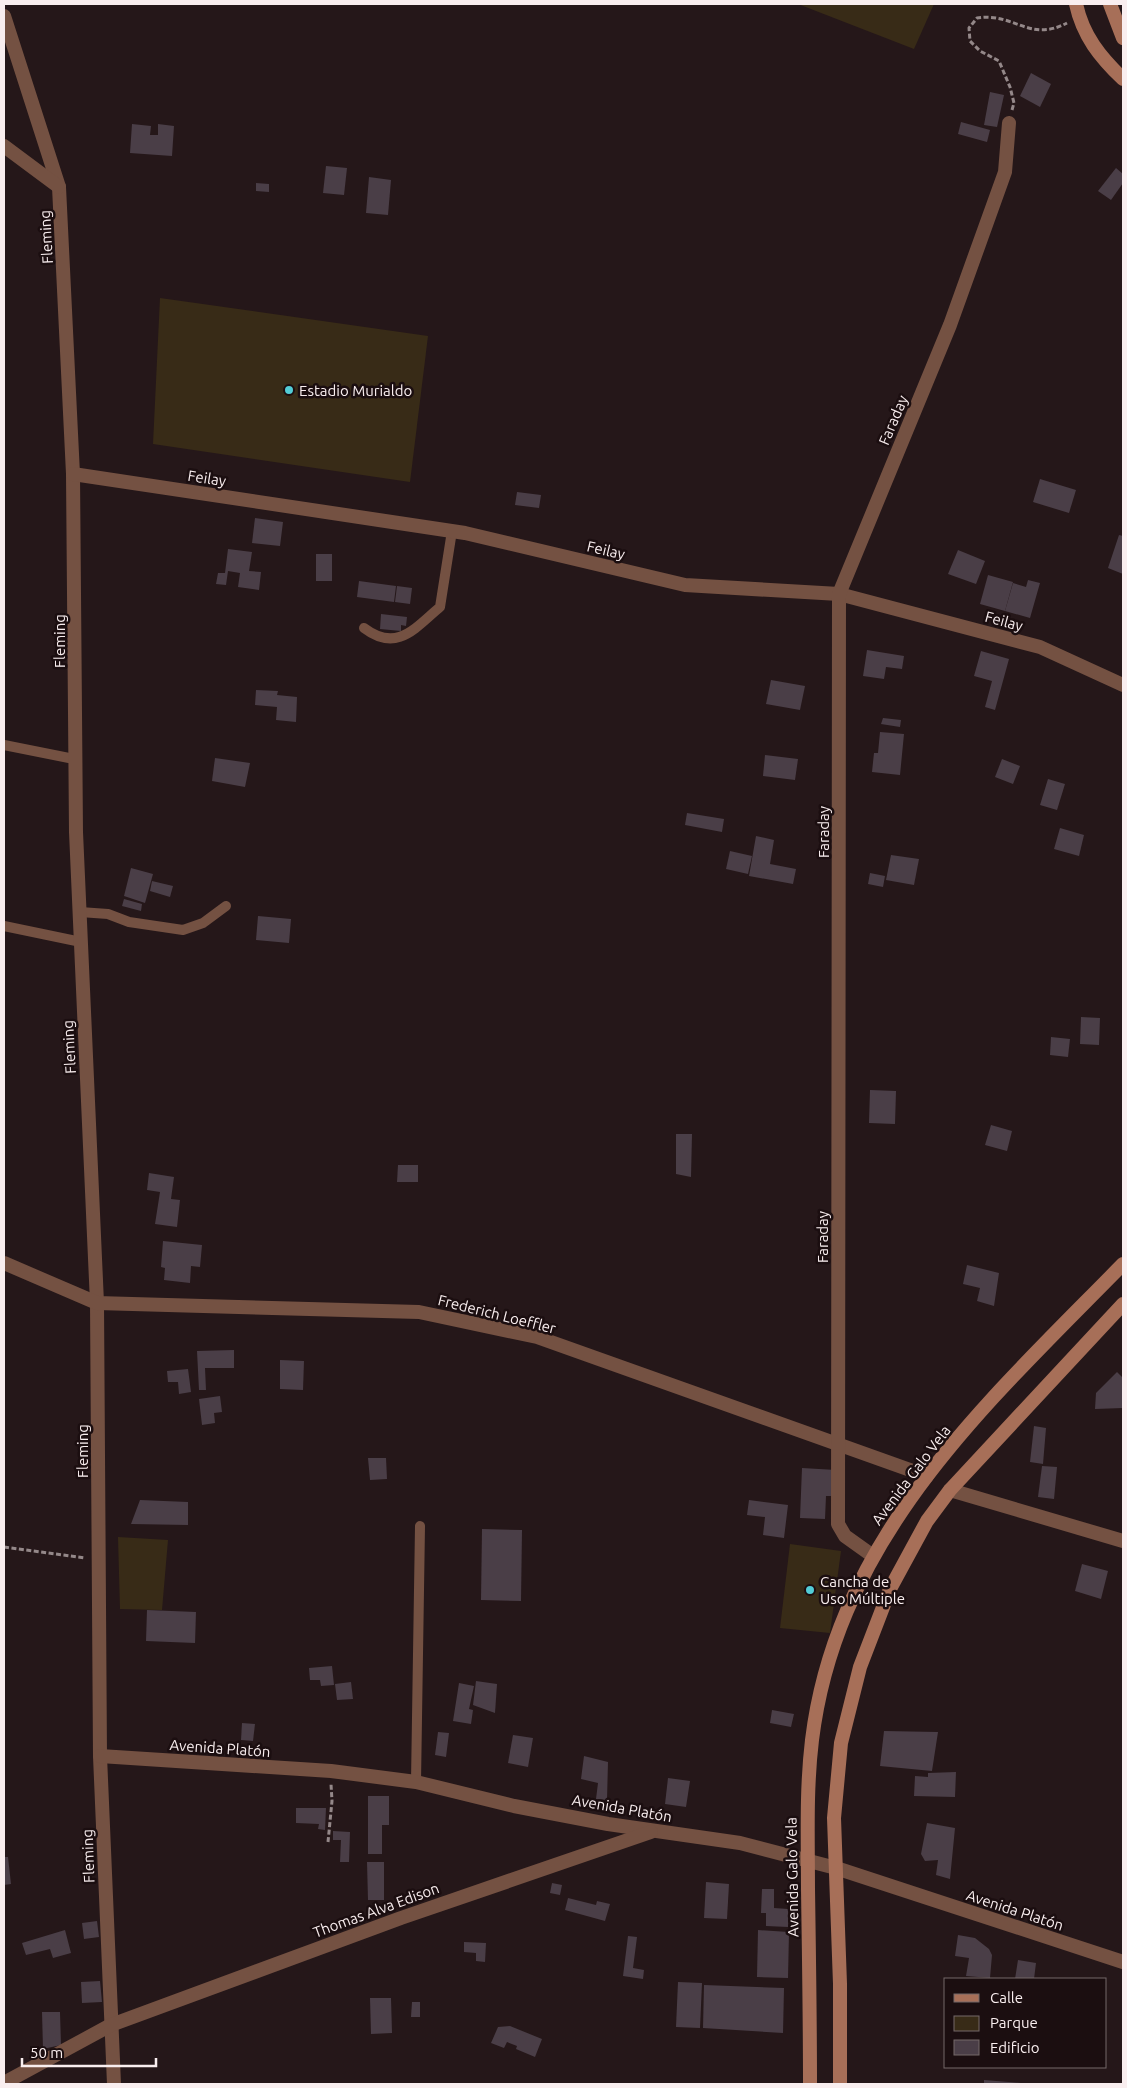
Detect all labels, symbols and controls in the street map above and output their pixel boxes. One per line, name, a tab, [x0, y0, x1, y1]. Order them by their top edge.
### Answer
street label: Fleming	[36, 210, 56, 264]
place label: Estadio Murialdo	[299, 382, 412, 399]
marker: Estadio Murialdo	[283, 384, 295, 396]
street label: Faraday	[875, 393, 911, 447]
street label: Feilay	[187, 467, 227, 489]
street label: Feilay	[585, 537, 627, 563]
street label: Feilay	[983, 608, 1025, 634]
street label: Fleming	[51, 614, 68, 668]
street label: Faraday	[815, 806, 832, 858]
street label: Fleming	[59, 1020, 79, 1074]
street label: Faraday	[814, 1211, 831, 1263]
street label: Frederich Loeffler	[436, 1291, 558, 1337]
street label: Avenida Galo Vela	[868, 1422, 954, 1528]
street label: Fleming	[74, 1424, 91, 1478]
place label: Cancha de Uso Múltiple	[820, 1573, 905, 1607]
marker: Cancha de Uso Múltiple	[804, 1584, 816, 1596]
street label: Avenida Platón	[169, 1736, 271, 1760]
street label: Avenida Platón	[571, 1791, 673, 1825]
street label: Avenida Galo Vela	[782, 1817, 802, 1937]
street label: Fleming	[79, 1829, 97, 1883]
street label: Thomas Alva Edison	[311, 1879, 441, 1941]
street label: Avenida Platón	[964, 1886, 1066, 1934]
legend	[944, 1978, 1107, 2068]
text: Calle	[990, 1989, 1023, 2006]
text: Parque	[990, 2014, 1038, 2031]
scale bar	[22, 2036, 156, 2068]
text: Edificio	[990, 2039, 1039, 2056]
text: 50 m	[30, 2044, 63, 2061]

